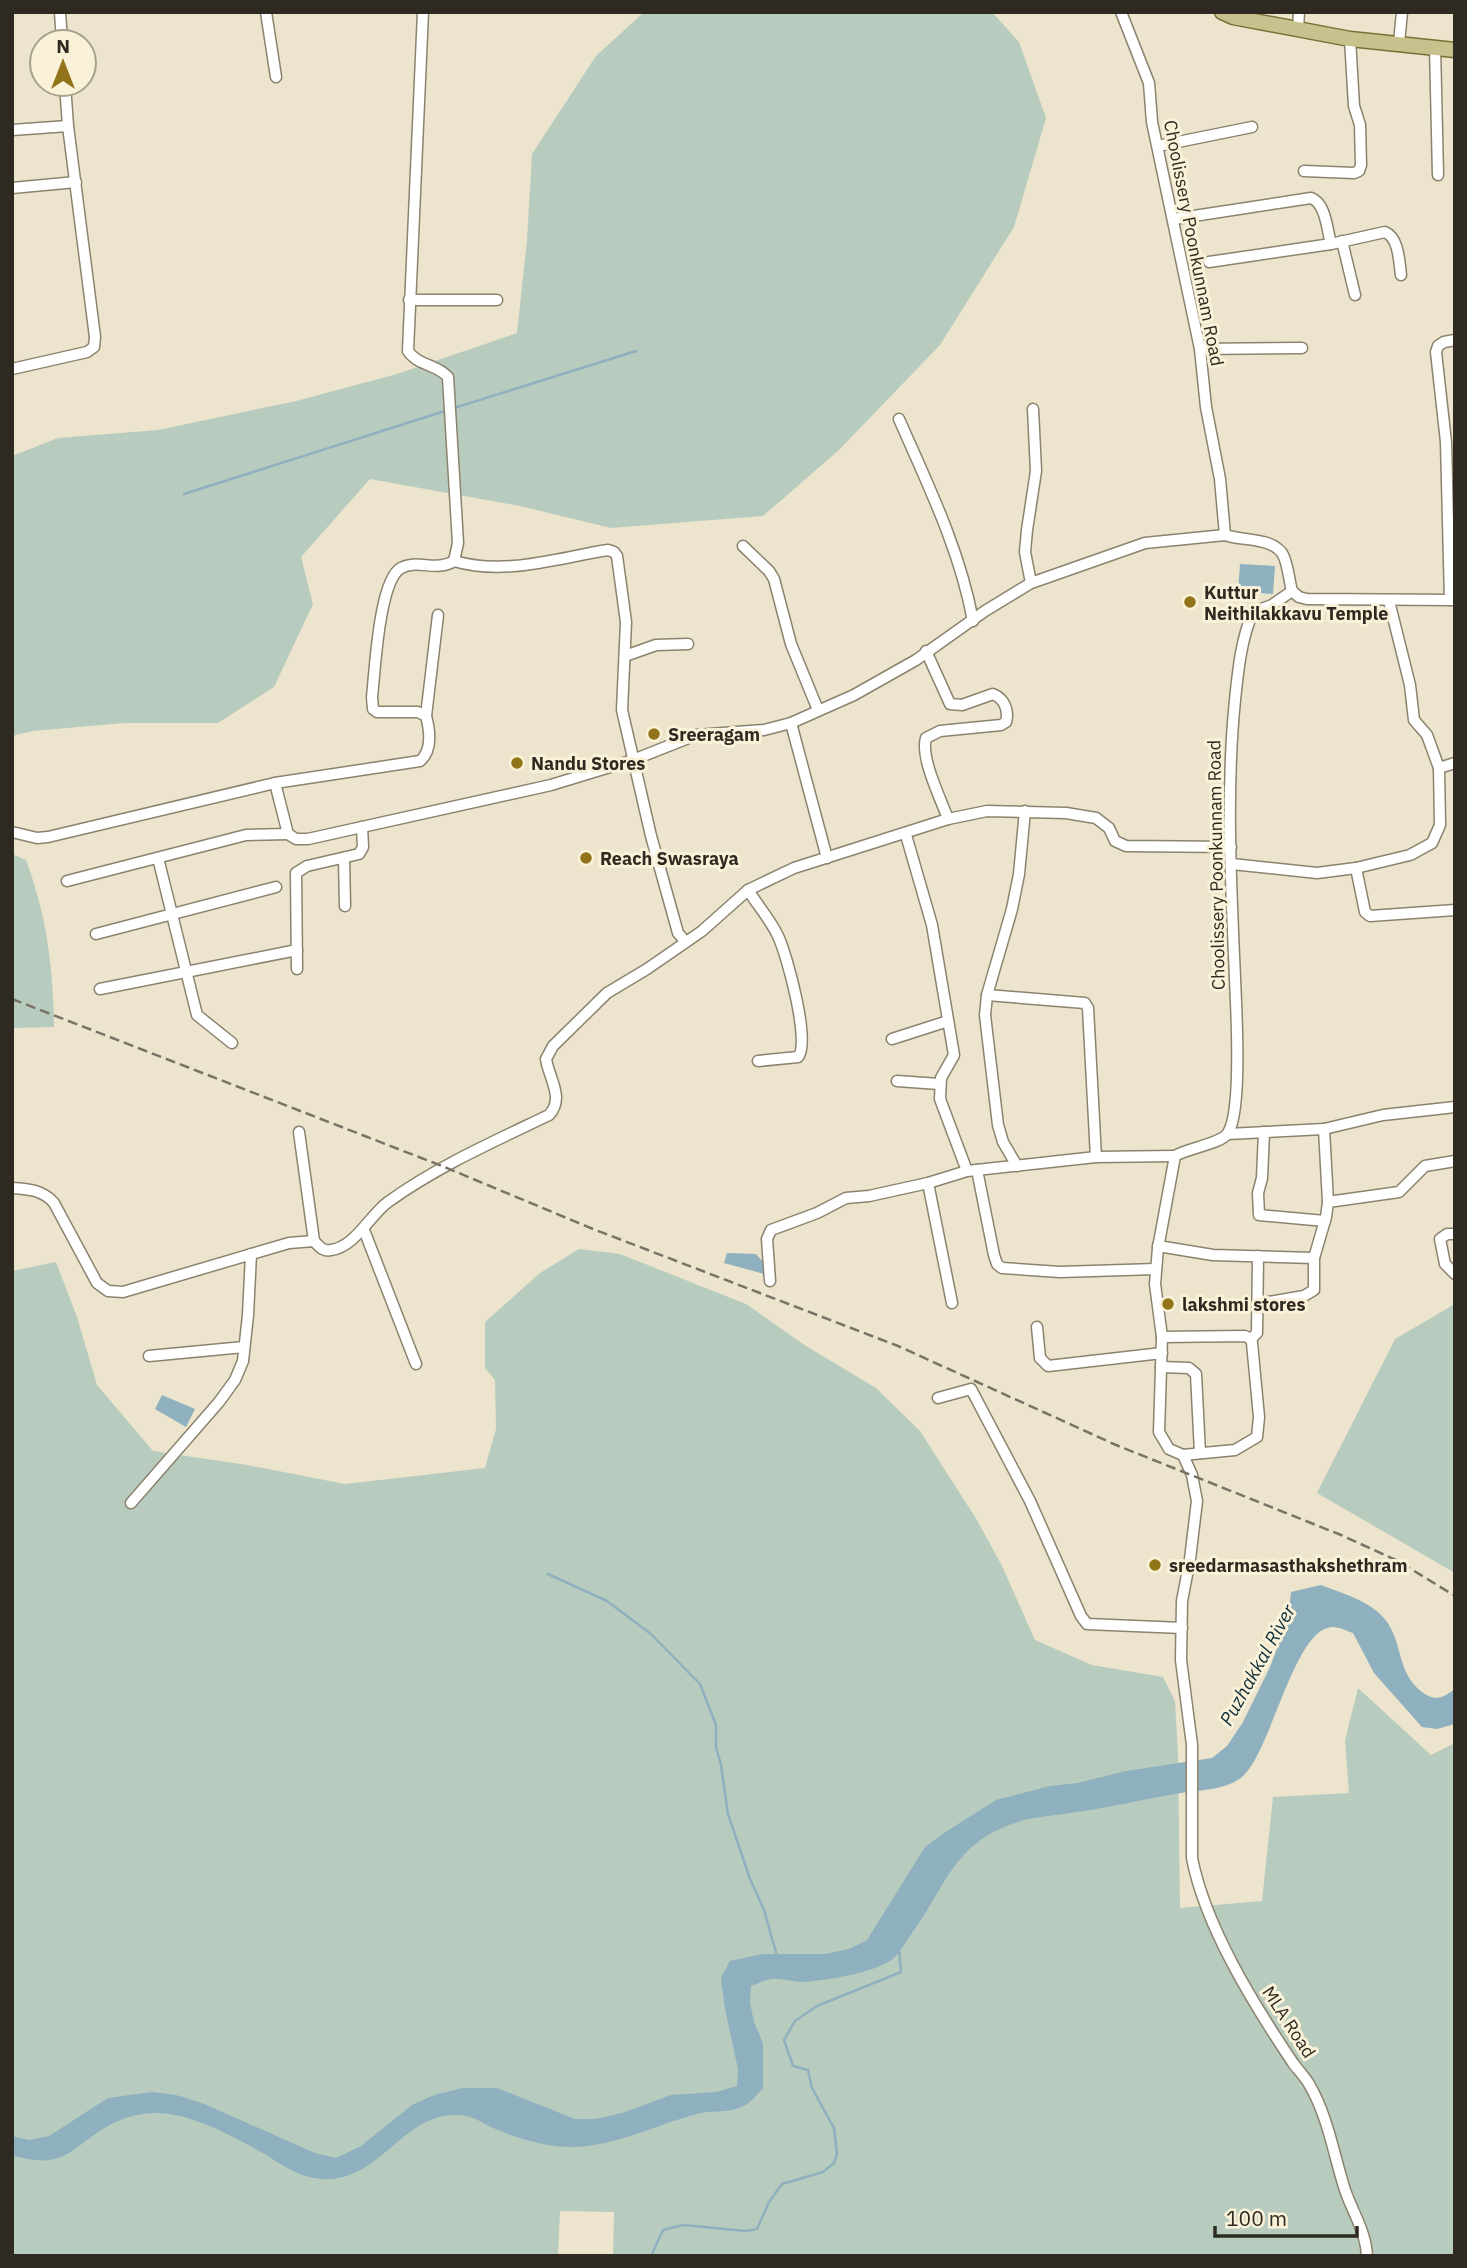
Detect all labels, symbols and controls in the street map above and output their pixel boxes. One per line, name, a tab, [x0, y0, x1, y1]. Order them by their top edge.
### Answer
north arrow	[28, 28, 98, 98]
text: N	[56, 34, 70, 58]
street label: Choolissery Poonkunnam Road	[1159, 118, 1229, 368]
place label: Kuttur Neithilakkavu Temple	[1204, 581, 1388, 625]
marker: Kuttur Neithilakkavu Temple	[1182, 594, 1198, 610]
place label: Sreeragam	[668, 723, 760, 746]
marker: Sreeragam	[646, 726, 662, 742]
street label: Choolissery Poonkunnam Road	[1202, 740, 1230, 990]
place label: Nandu Stores	[531, 752, 645, 775]
marker: Nandu Stores	[509, 755, 525, 771]
place label: Reach Swasraya	[600, 847, 739, 870]
marker: Reach Swasraya	[578, 850, 594, 866]
place label: lakshmi stores	[1182, 1293, 1305, 1316]
marker: lakshmi stores	[1160, 1296, 1176, 1312]
place label: sreedarmasasthakshethram	[1169, 1554, 1407, 1577]
marker: sreedarmasasthakshethram	[1147, 1557, 1163, 1573]
water label: Puzhakkal River	[1214, 1599, 1301, 1730]
street label: MLA Road	[1257, 1982, 1321, 2062]
scale bar	[1215, 2194, 1357, 2238]
text: 100 m	[1226, 2204, 1287, 2232]

